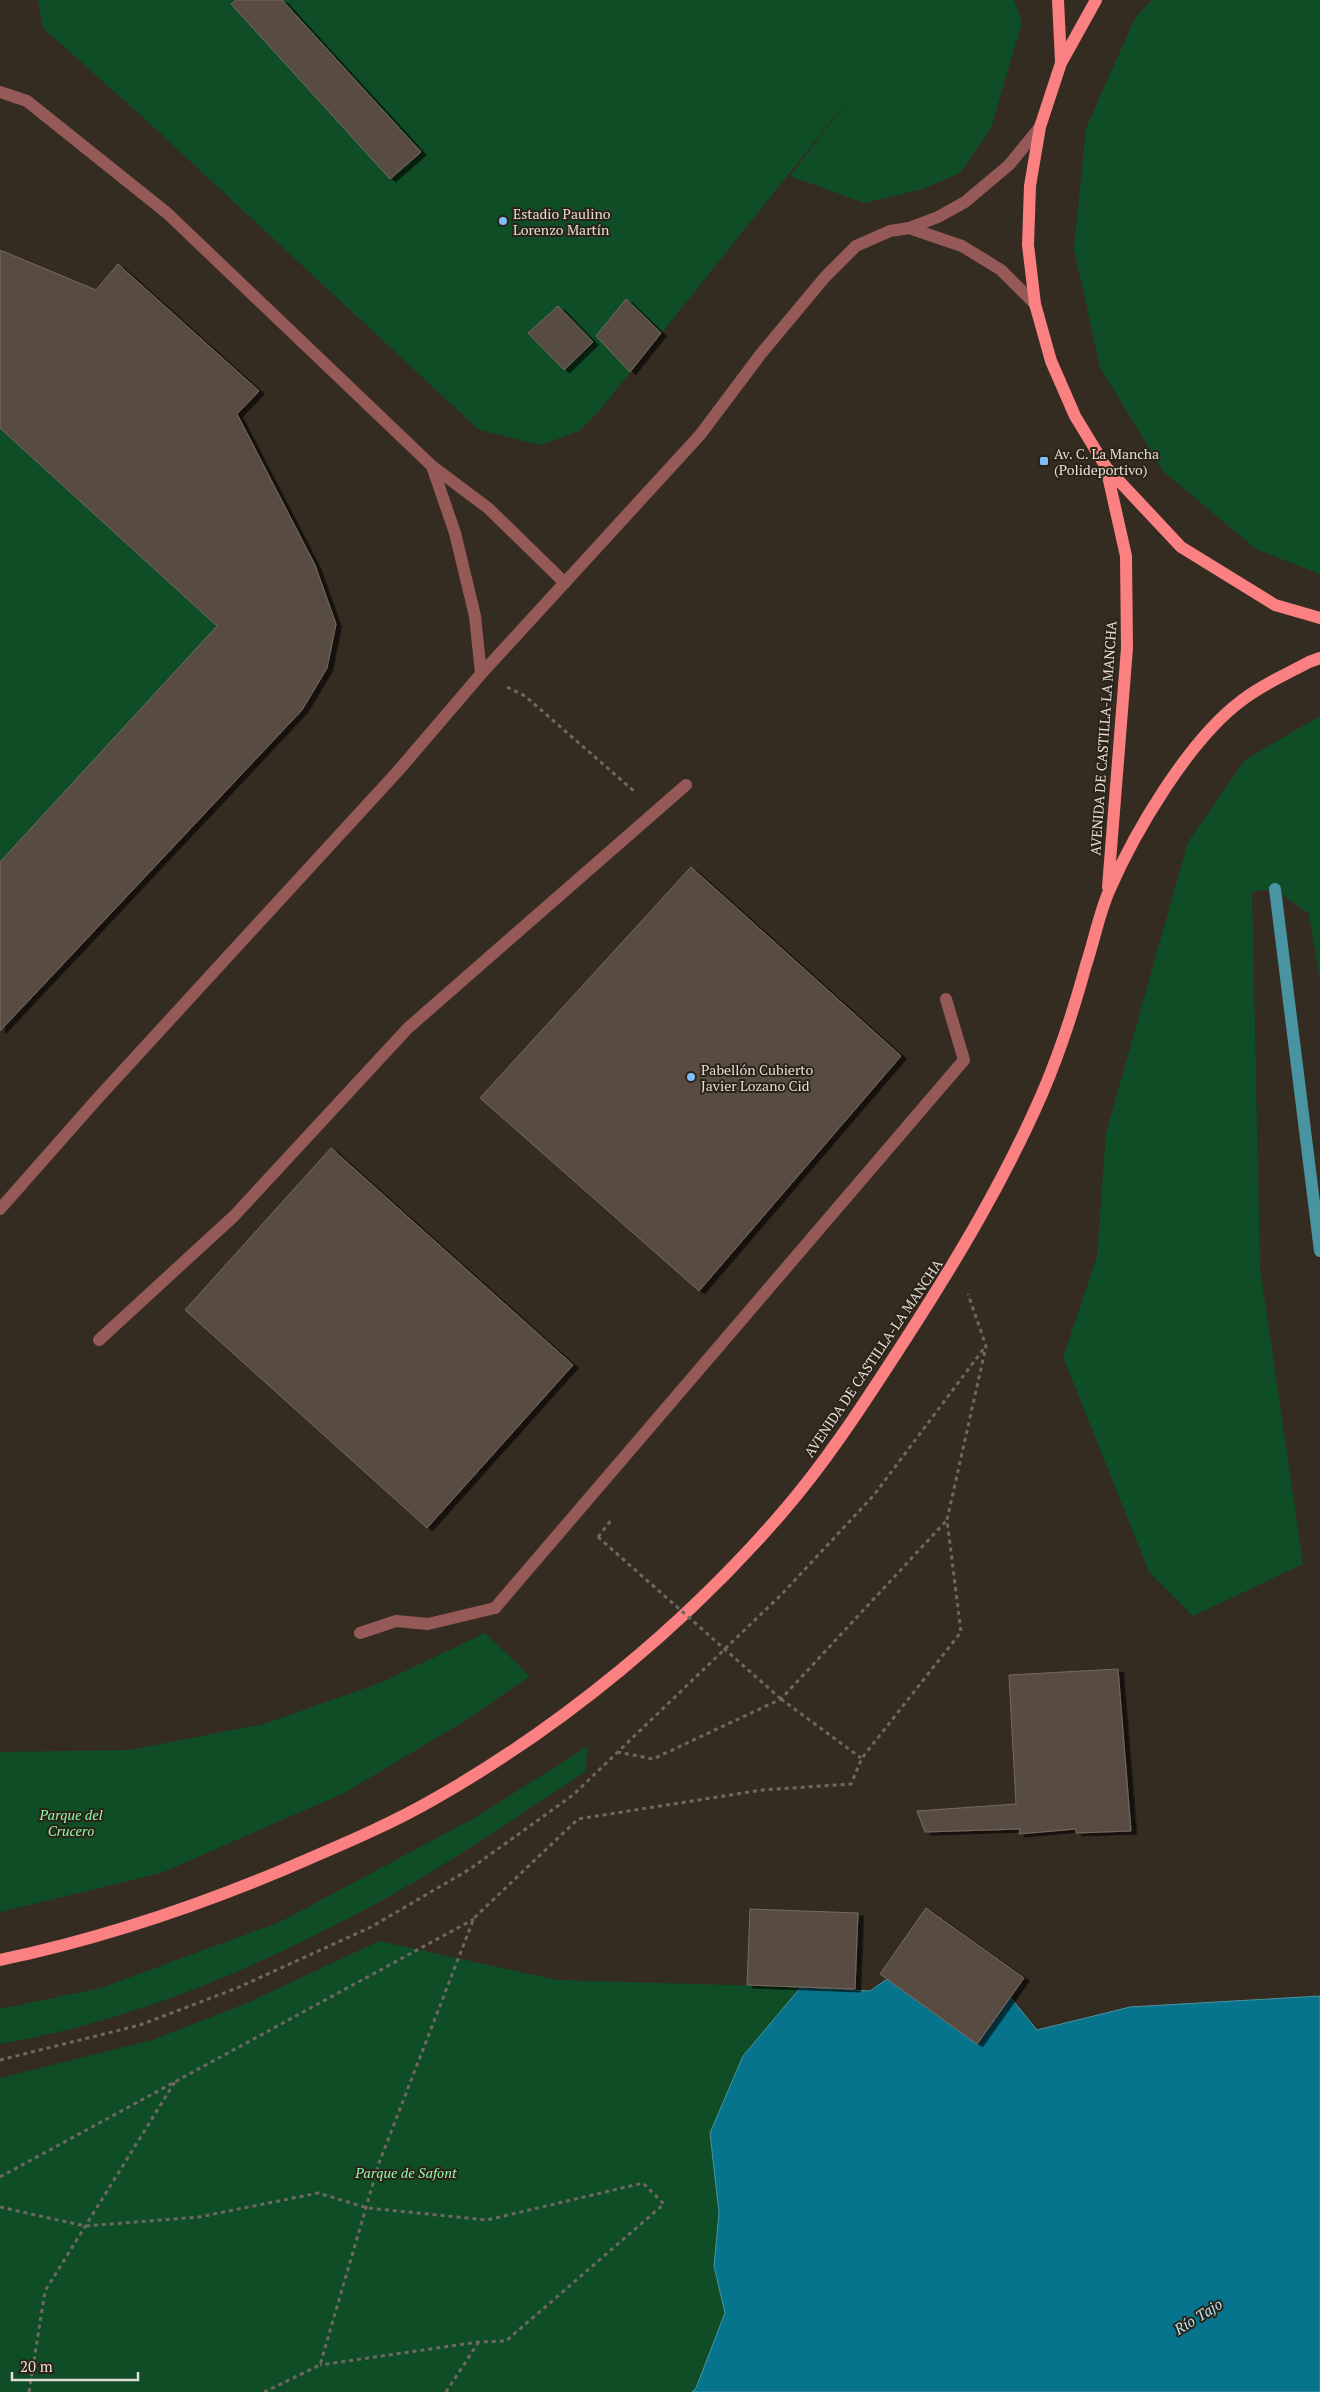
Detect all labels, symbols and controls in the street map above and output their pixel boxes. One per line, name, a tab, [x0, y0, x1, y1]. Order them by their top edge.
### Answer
place label: Estadio Paulino Lorenzo Martín	[513, 204, 611, 239]
marker: Estadio Paulino Lorenzo Martín	[497, 215, 509, 227]
place label: Av. C. La Mancha (Polideportivo)	[1054, 444, 1159, 479]
marker: Av. C. La Mancha (Polideportivo)	[1038, 455, 1050, 467]
street label: AVENIDA DE CASTILLA-LA MANCHA	[1085, 620, 1121, 856]
place label: Pabellón Cubierto Javier Lozano Cid	[701, 1060, 813, 1095]
marker: Pabellón Cubierto Javier Lozano Cid	[685, 1071, 697, 1083]
street label: AVENIDA DE CASTILLA-LA MANCHA	[799, 1255, 947, 1461]
park label: Parque del Crucero	[38, 1805, 103, 1840]
park label: Parque de Safont	[354, 2163, 457, 2182]
water label: Río Tajo	[1169, 2293, 1226, 2339]
scale bar	[12, 2350, 139, 2382]
text: 20 m	[20, 2356, 53, 2376]

